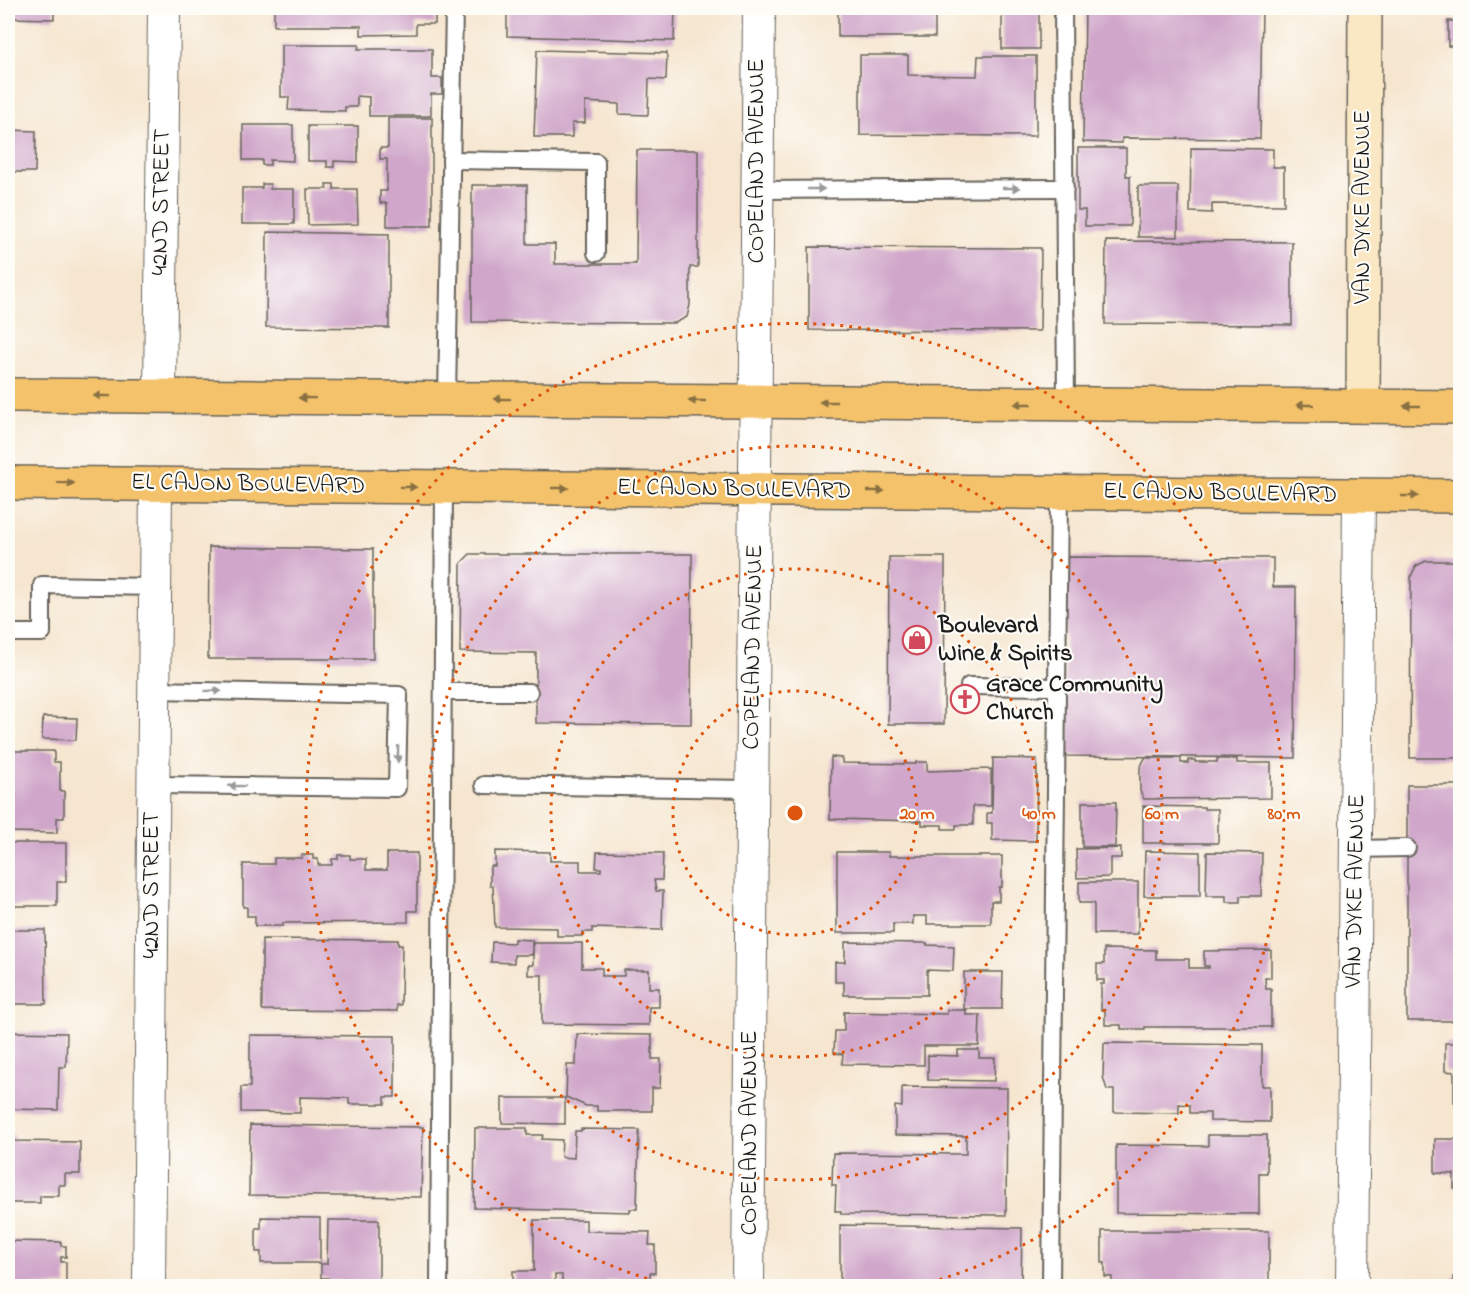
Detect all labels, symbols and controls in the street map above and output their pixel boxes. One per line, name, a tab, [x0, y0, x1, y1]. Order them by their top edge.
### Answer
street label: COPELAND AVENUE	[740, 58, 775, 264]
street label: VAN DYKE AVENUE	[1346, 110, 1381, 305]
street label: 42ND STREET	[143, 128, 181, 276]
one-way arrow	[1001, 183, 1020, 193]
one-way arrow	[806, 184, 825, 194]
one-way arrow	[92, 391, 111, 401]
one-way arrow	[297, 393, 316, 403]
one-way arrow	[492, 394, 511, 404]
one-way arrow	[687, 396, 706, 406]
one-way arrow	[818, 398, 837, 407]
one-way arrow	[1013, 399, 1032, 408]
one-way arrow	[1295, 400, 1314, 410]
one-way arrow	[1402, 401, 1421, 411]
street label: EL CAJON BOULEVARD	[130, 465, 366, 505]
street label: EL CAJON BOULEVARD	[616, 470, 852, 510]
street label: EL CAJON BOULEVARD	[1102, 474, 1338, 514]
one-way arrow	[56, 479, 75, 488]
one-way arrow	[398, 482, 417, 492]
one-way arrow	[551, 483, 570, 493]
one-way arrow	[867, 486, 886, 496]
one-way arrow	[1400, 491, 1419, 500]
street label: COPELAND AVENUE	[735, 544, 773, 750]
place label: Boulevard Wine & Spirits	[937, 609, 1073, 672]
shop icon: Boulevard Wine & Spirits	[901, 624, 933, 656]
place label: Grace Community Church	[986, 668, 1163, 731]
church icon: Grace Community Church	[949, 683, 981, 715]
one-way arrow	[203, 687, 222, 696]
one-way arrow	[393, 744, 403, 763]
one-way arrow	[227, 781, 246, 791]
street label: VAN DYKE AVENUE	[1337, 794, 1375, 989]
text: 20 m	[898, 802, 935, 828]
text: 40 m	[1022, 802, 1056, 828]
text: 60 m	[1145, 802, 1179, 828]
text: 80 m	[1267, 802, 1301, 828]
centre of rings	[785, 803, 805, 823]
street label: 42ND STREET	[135, 811, 170, 958]
street label: COPELAND AVENUE	[733, 1030, 768, 1236]

